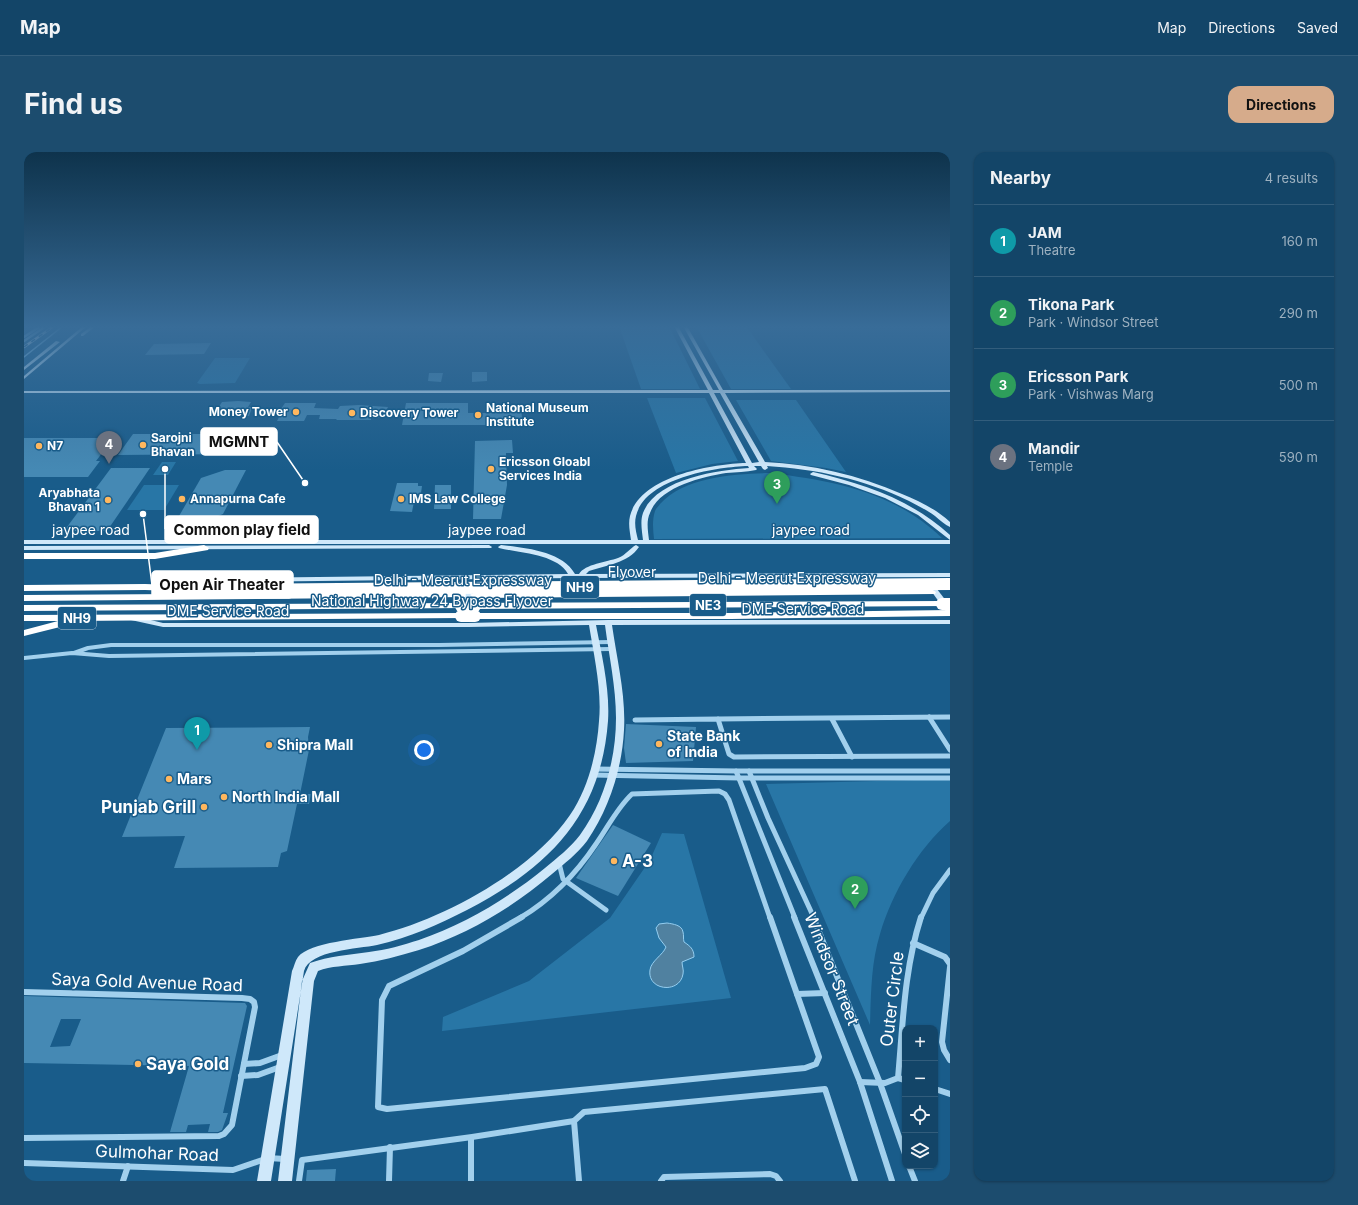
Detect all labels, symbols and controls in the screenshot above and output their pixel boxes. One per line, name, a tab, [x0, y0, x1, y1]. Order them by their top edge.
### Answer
text: Map	[20, 16, 61, 39]
text: Map	[1157, 19, 1186, 36]
text: Directions	[1208, 19, 1275, 36]
text: Saved	[1297, 19, 1338, 36]
button: Directions	[1228, 86, 1334, 123]
text: Find us	[24, 87, 123, 121]
text: Nearby	[990, 168, 1051, 188]
text: 4 results	[1265, 170, 1318, 186]
text: JAM	[1028, 223, 1062, 242]
text: 1	[1000, 233, 1006, 249]
text: 160 m	[1281, 233, 1318, 249]
text: Theatre	[1028, 242, 1076, 258]
text: Tikona Park	[1028, 295, 1115, 314]
text: 2	[999, 305, 1007, 321]
text: 290 m	[1279, 305, 1318, 321]
text: Park · Windsor Street	[1028, 314, 1158, 330]
text: Ericsson Park	[1028, 367, 1128, 386]
text: 3	[999, 377, 1007, 393]
text: 500 m	[1279, 377, 1318, 393]
text: Park · Vishwas Marg	[1028, 386, 1154, 402]
place label: National Museum Institute	[486, 400, 589, 429]
place label: Money Tower	[209, 404, 288, 419]
place label: Discovery Tower	[360, 405, 459, 420]
marker: Money Tower	[291, 407, 301, 417]
marker: Discovery Tower	[347, 408, 357, 418]
marker: National Museum Institute	[473, 410, 483, 420]
callout: MGMNT	[201, 428, 277, 455]
place label: Sarojni Bhavan	[151, 430, 195, 459]
pin: 4	[96, 431, 122, 464]
text: MGMNT	[209, 432, 269, 451]
place label: N7	[47, 438, 63, 453]
text: Mandir	[1028, 439, 1080, 458]
marker: Sarojni Bhavan	[138, 440, 148, 450]
marker: N7	[34, 441, 44, 451]
text: 4	[999, 449, 1007, 465]
text: 590 m	[1279, 449, 1318, 465]
place label: Ericsson Gloabl Services India	[499, 454, 590, 483]
text: Temple	[1028, 458, 1073, 474]
marker: Ericsson Gloabl Services India	[486, 464, 496, 474]
pin: 3	[764, 471, 790, 504]
place label: Aryabhata Bhavan 1	[38, 485, 100, 514]
place label: Annapurna Cafe	[190, 491, 286, 506]
place label: IMS Law College	[409, 491, 506, 506]
marker: Annapurna Cafe	[177, 494, 187, 504]
marker: IMS Law College	[396, 494, 406, 504]
marker: Aryabhata Bhavan 1	[103, 495, 113, 505]
callout: Common play field	[165, 516, 318, 543]
text: Common play field	[174, 520, 310, 539]
street label: jaypee road	[51, 521, 130, 538]
street label: jaypee road	[447, 521, 526, 538]
street label: jaypee road	[771, 521, 850, 538]
street label: Flyover	[608, 563, 656, 580]
street label: Delhi - Meerut Expressway	[698, 569, 876, 586]
callout: Open Air Theater	[152, 571, 293, 598]
street label: Delhi - Meerut Expressway	[374, 571, 552, 588]
text: Open Air Theater	[159, 575, 285, 594]
road number: NH9	[561, 576, 599, 598]
street label: National Highway 24 Bypass Flyover	[311, 592, 553, 609]
road number: NE3	[690, 594, 726, 616]
street label: DME Service Road	[742, 600, 864, 617]
street label: DME Service Road	[167, 602, 289, 619]
road number: NH9	[58, 607, 96, 629]
pin: 1	[184, 717, 210, 750]
place label: State Bank of India	[667, 727, 741, 760]
place label: Shipra Mall	[277, 736, 353, 753]
marker: State Bank of India	[654, 739, 664, 749]
marker: Shipra Mall	[264, 740, 274, 750]
your location	[414, 740, 434, 760]
place label: Mars	[177, 770, 212, 787]
marker: Mars	[164, 774, 174, 784]
place label: North India Mall	[232, 788, 340, 805]
marker: North India Mall	[219, 792, 229, 802]
place label: Punjab Grill	[101, 797, 196, 817]
marker: Punjab Grill	[199, 802, 209, 812]
place label: A-3	[622, 851, 653, 871]
marker: A-3	[609, 856, 619, 866]
pin: 2	[842, 876, 868, 909]
street label: Windsor Street	[800, 910, 864, 1029]
street label: Outer Circle	[876, 950, 908, 1048]
street label: Saya Gold Avenue Road	[51, 969, 243, 995]
map controls	[902, 1025, 938, 1169]
button: +	[902, 1025, 938, 1061]
place label: Saya Gold	[146, 1054, 229, 1074]
marker: Saya Gold	[133, 1059, 143, 1069]
button: −	[902, 1061, 938, 1097]
button: locate	[902, 1097, 938, 1133]
button: layers	[902, 1133, 938, 1169]
street label: Gulmohar Road	[95, 1141, 219, 1165]

